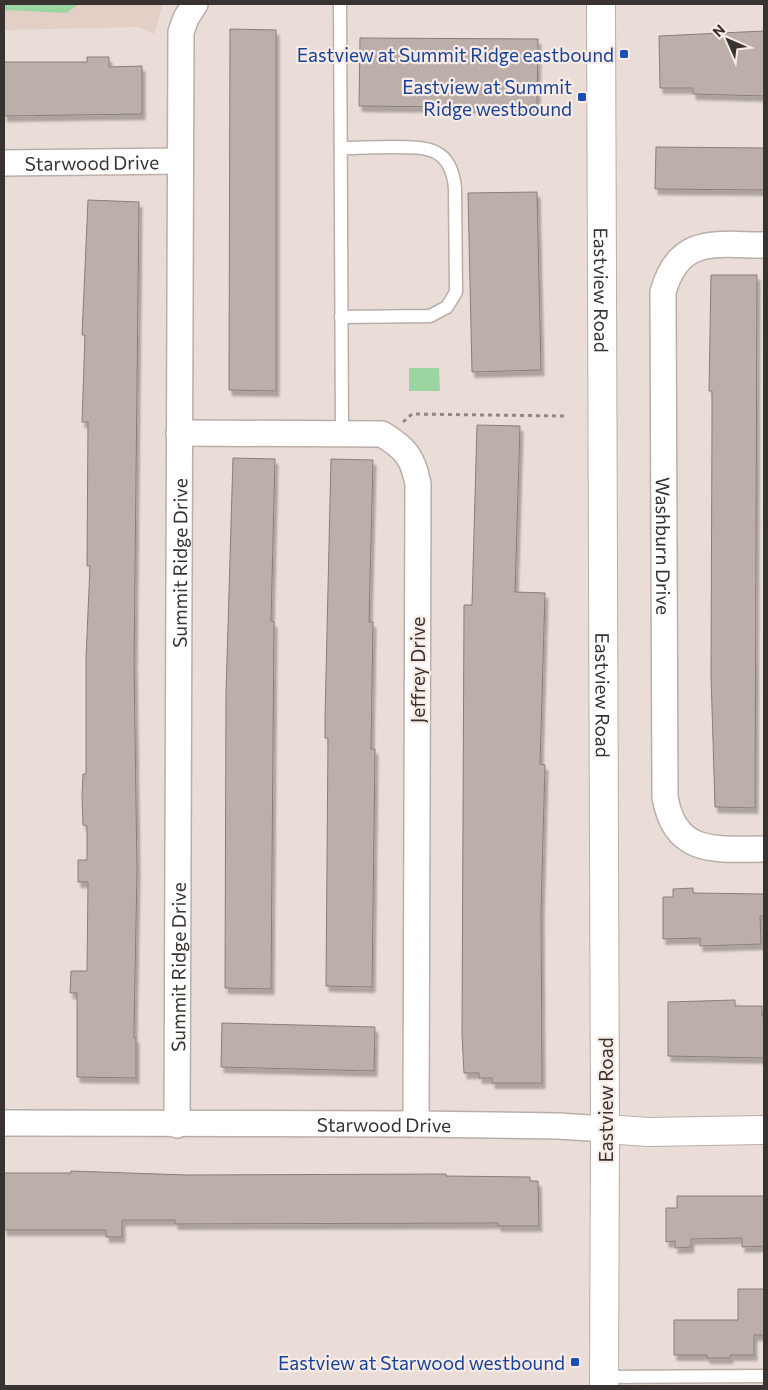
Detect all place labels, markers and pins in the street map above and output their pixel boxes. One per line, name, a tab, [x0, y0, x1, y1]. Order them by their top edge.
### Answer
place label: Eastview at Summit Ridge eastbound	[297, 43, 614, 66]
marker: Eastview at Summit Ridge eastbound	[618, 48, 630, 60]
place label: Eastview at Summit Ridge westbound	[402, 75, 572, 120]
marker: Eastview at Summit Ridge westbound	[576, 91, 588, 103]
place label: Eastview at Starwood westbound	[278, 1351, 565, 1374]
marker: Eastview at Starwood westbound	[569, 1356, 581, 1368]

